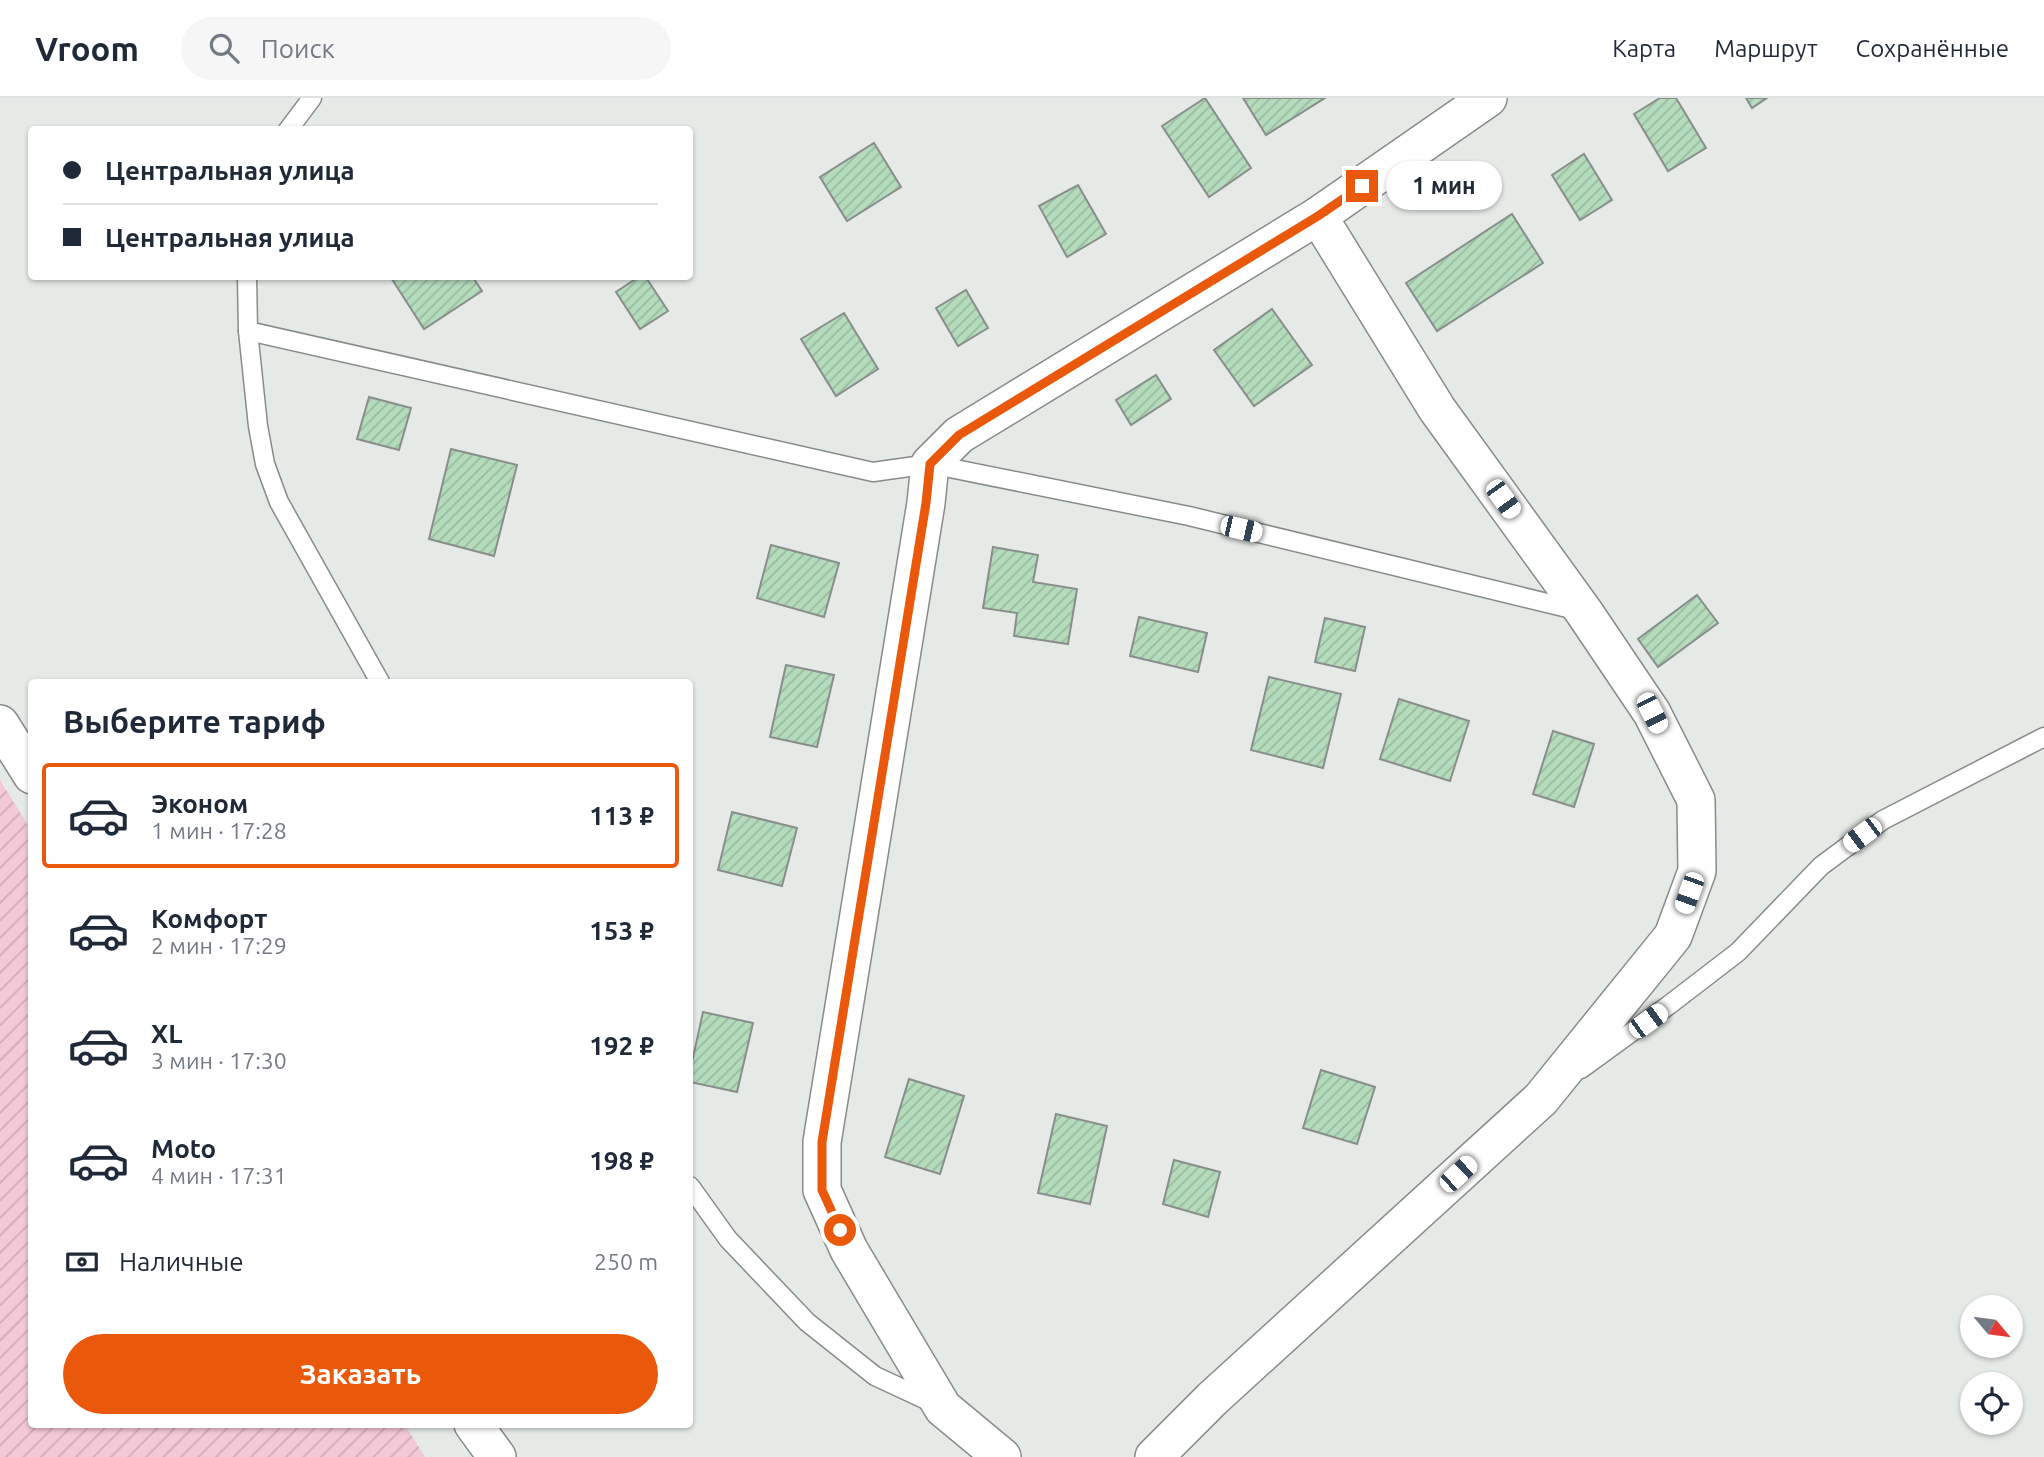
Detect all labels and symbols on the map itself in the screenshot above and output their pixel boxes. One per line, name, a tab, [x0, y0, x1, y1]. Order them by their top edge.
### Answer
callout: 1 мин	[1386, 162, 1502, 210]
route end	[1346, 170, 1378, 202]
car	[1483, 476, 1524, 522]
car	[1219, 514, 1264, 544]
car	[1634, 690, 1671, 736]
car	[1839, 814, 1886, 856]
car	[1672, 870, 1707, 916]
car	[1625, 1000, 1672, 1042]
car	[1436, 1152, 1481, 1196]
route start	[824, 1214, 856, 1246]
north arrow	[1960, 1295, 2023, 1358]

